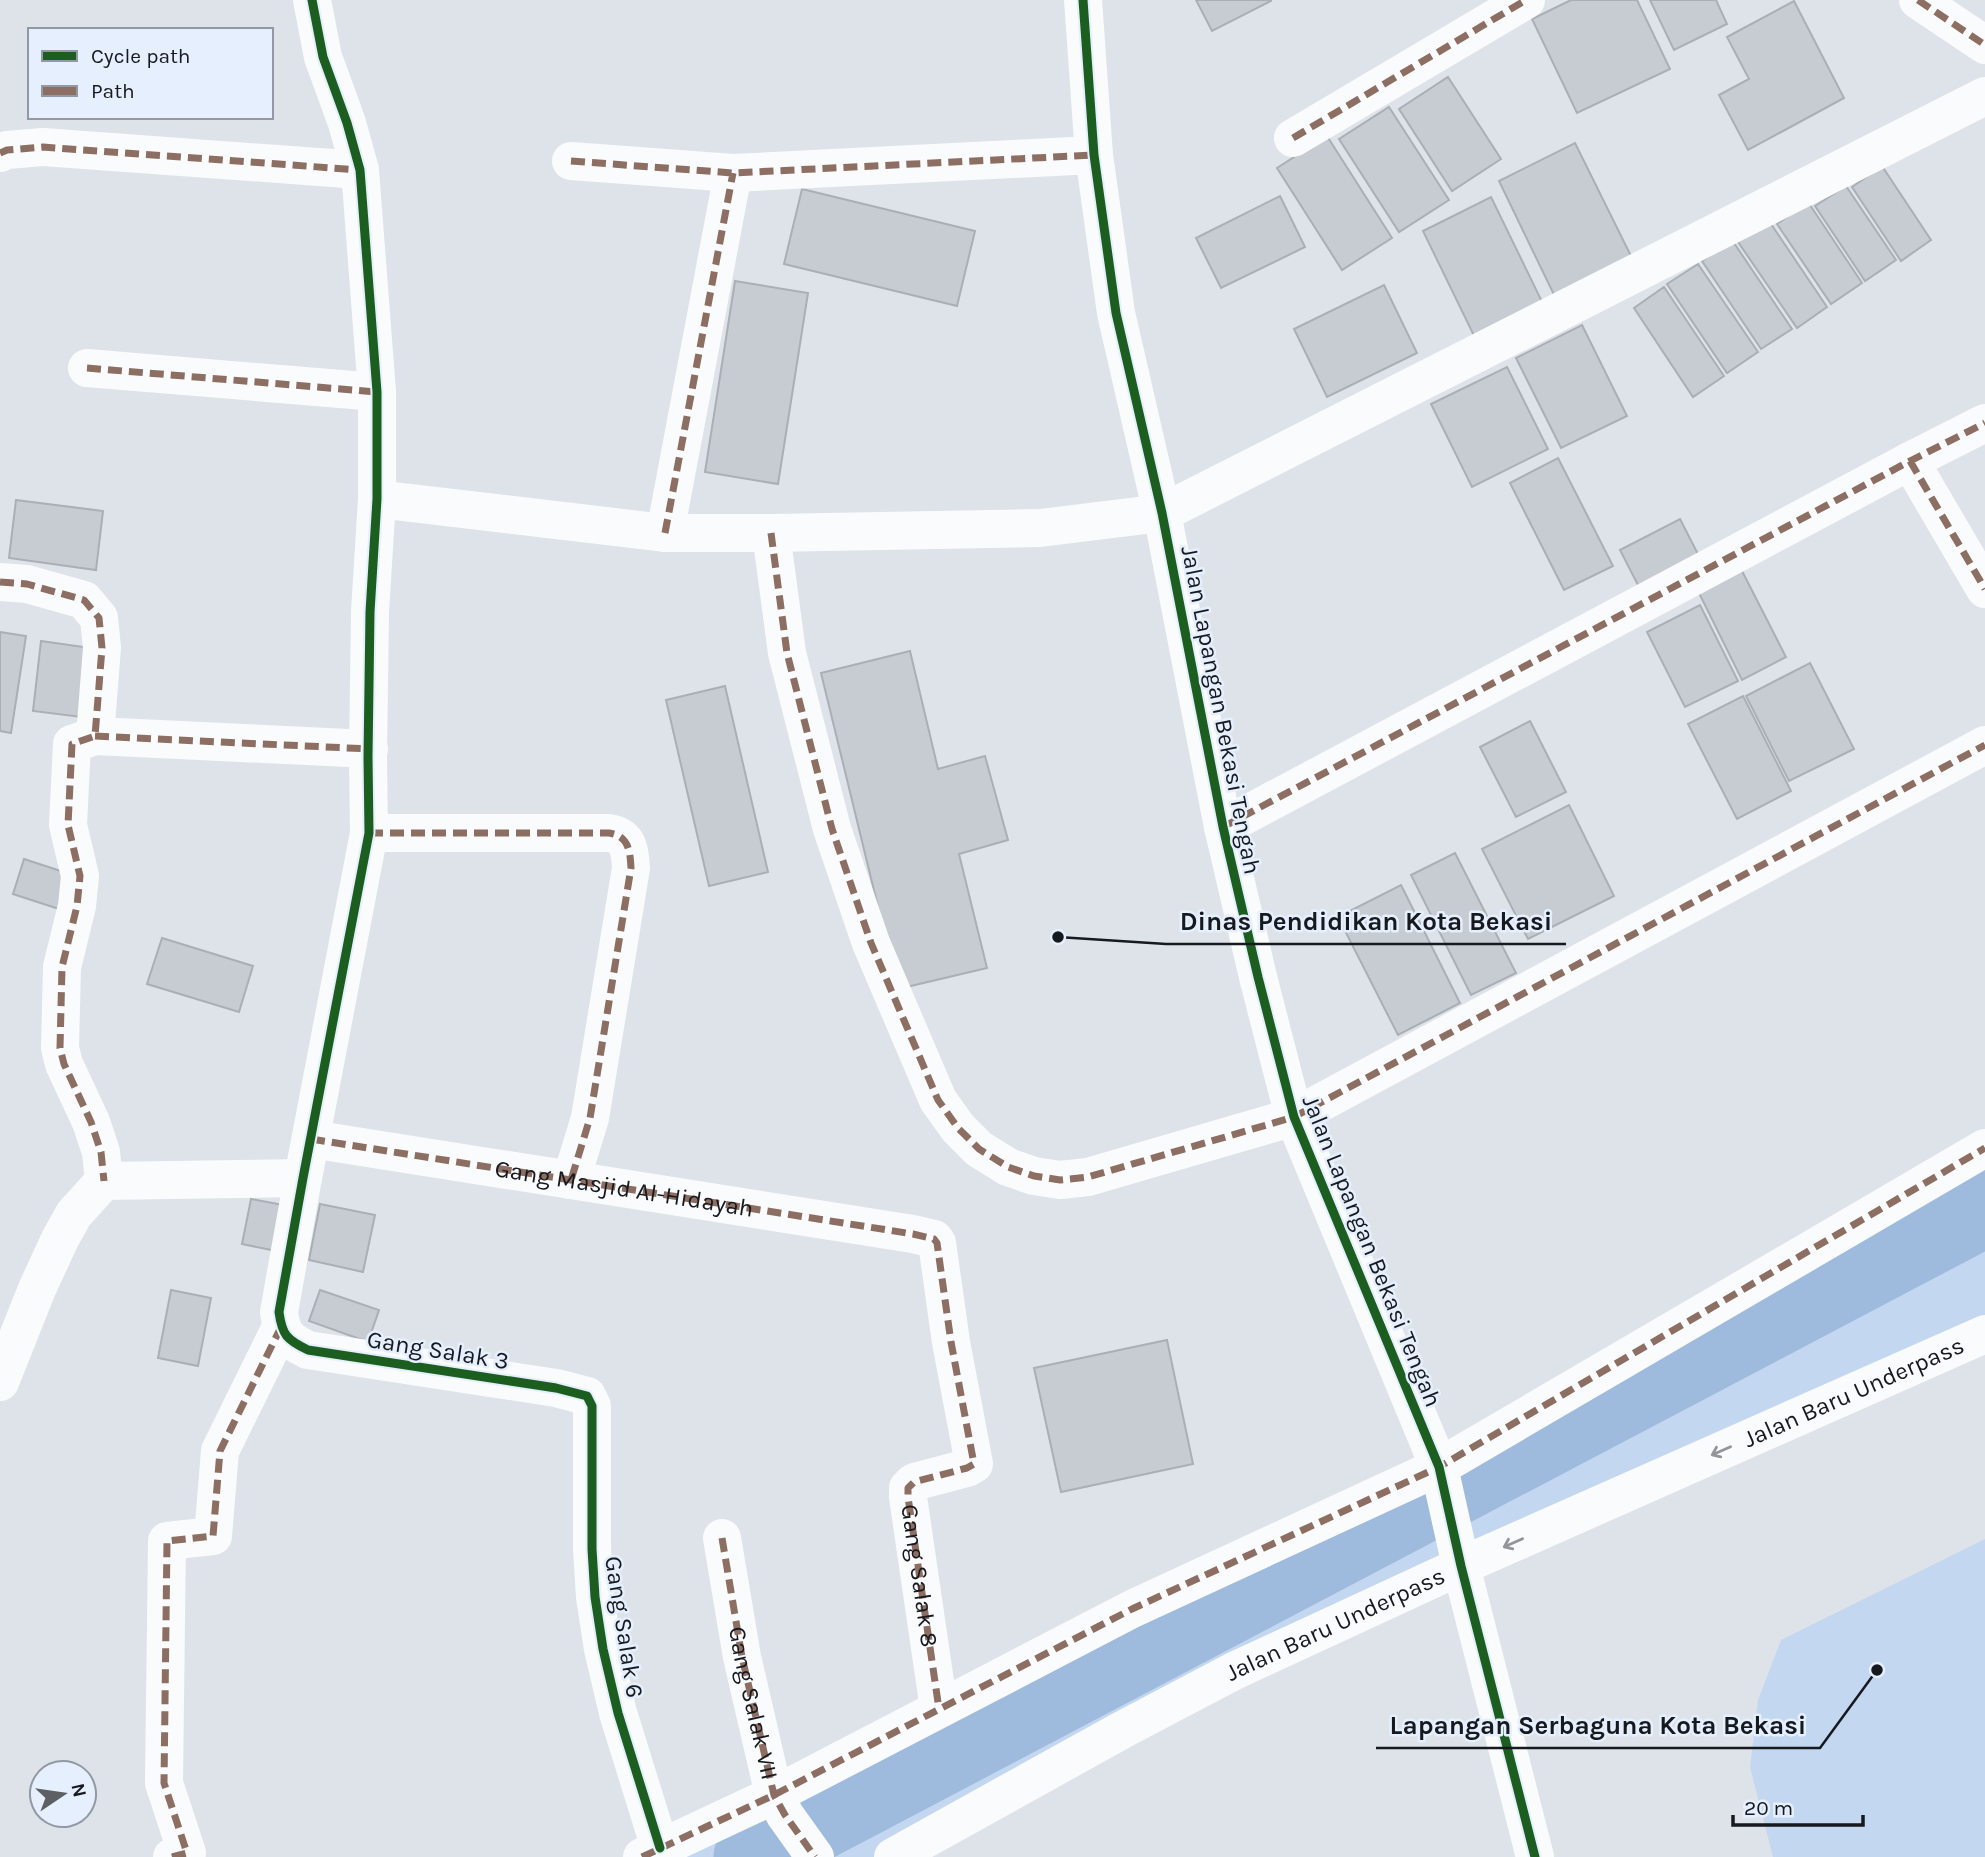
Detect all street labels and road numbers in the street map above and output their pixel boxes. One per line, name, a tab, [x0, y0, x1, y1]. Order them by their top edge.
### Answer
street label: Jalan Lapangan Bekasi Tengah	[1175, 543, 1267, 877]
street label: Jalan Lapangan Bekasi Tengah	[1296, 1091, 1448, 1411]
street label: Gang Masjid Al-Hidayah	[493, 1154, 756, 1223]
street label: Gang Salak 3	[365, 1325, 511, 1375]
street label: Jalan Baru Underpass	[1739, 1331, 1968, 1453]
street label: Gang Salak 8	[895, 1502, 944, 1649]
street label: Gang Salak 6	[599, 1554, 649, 1700]
street label: Jalan Baru Underpass	[1221, 1561, 1449, 1687]
street label: Gang Salak VII	[723, 1624, 784, 1782]

